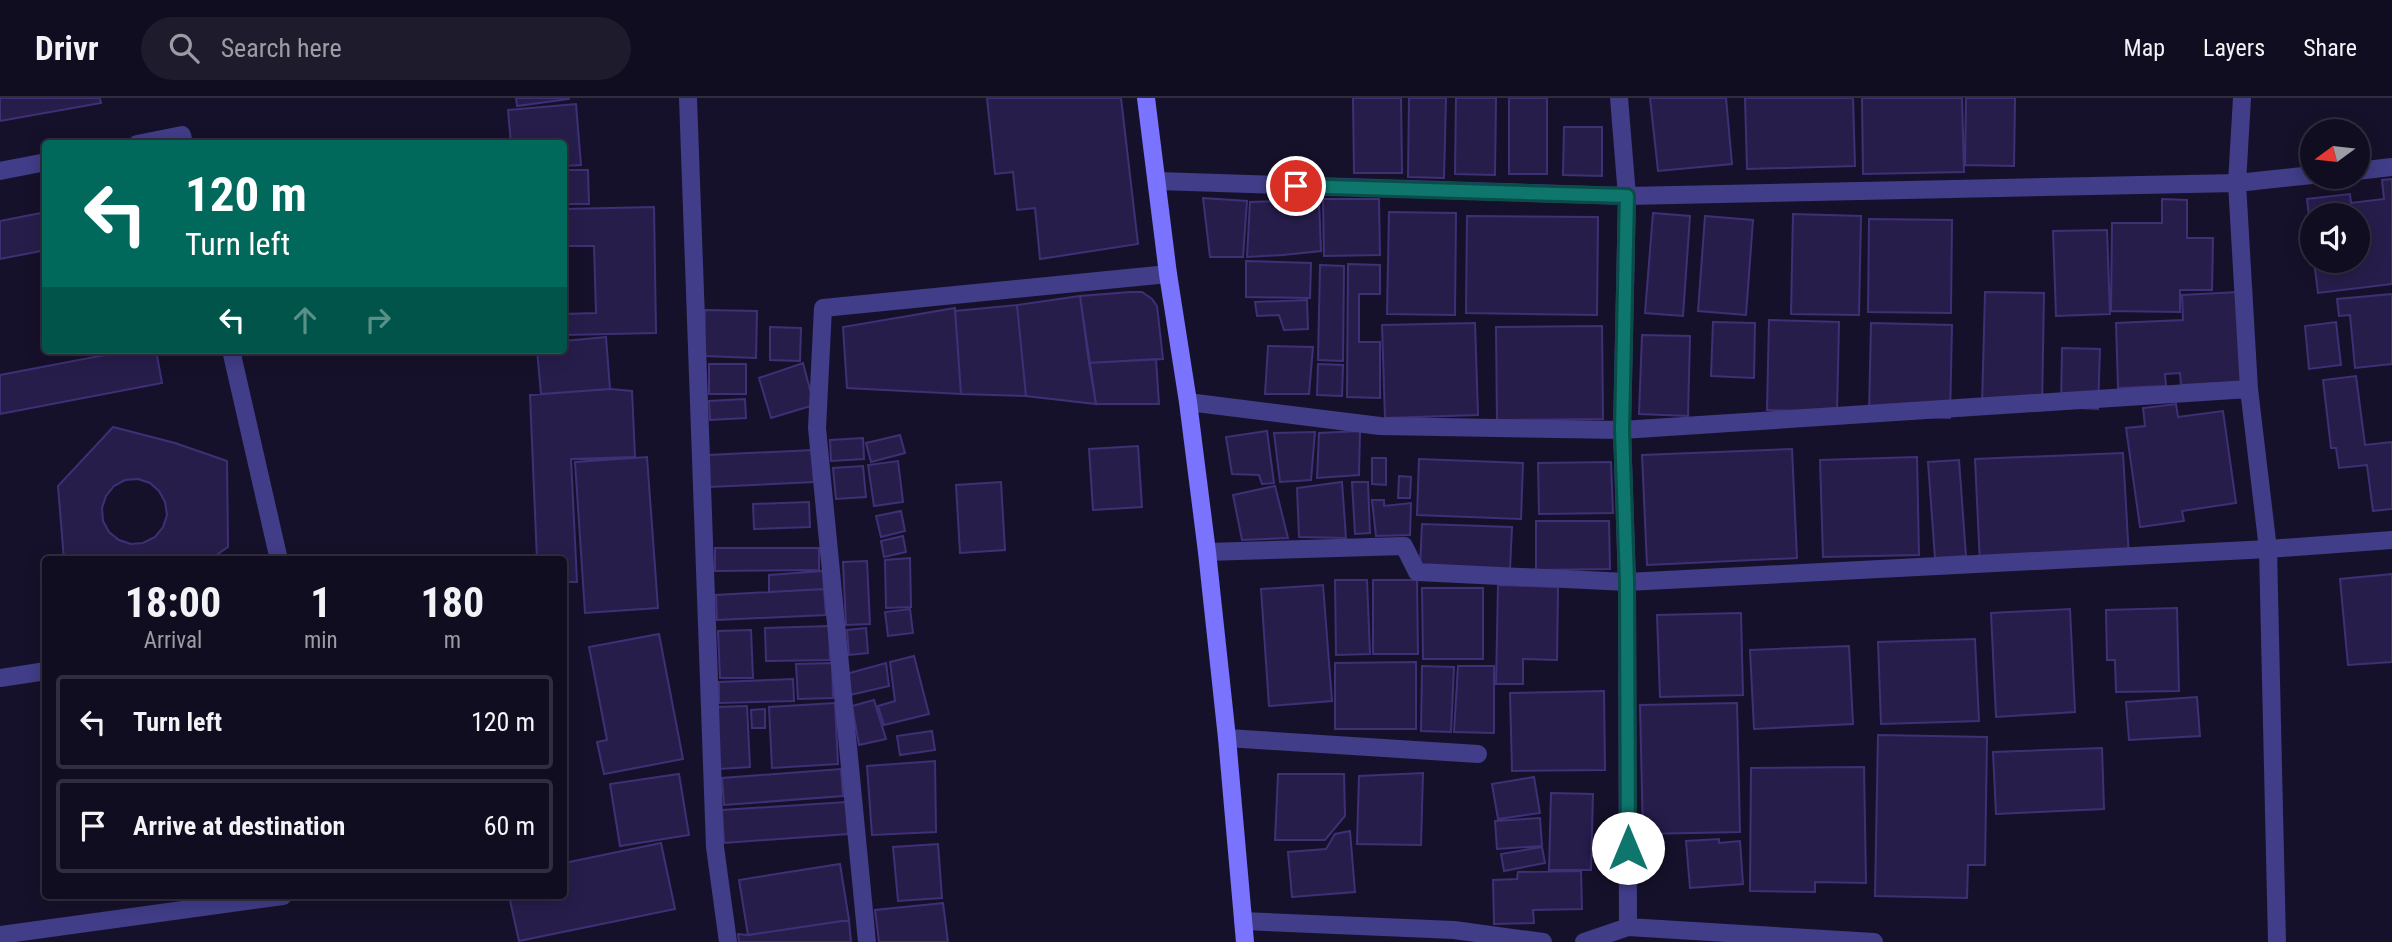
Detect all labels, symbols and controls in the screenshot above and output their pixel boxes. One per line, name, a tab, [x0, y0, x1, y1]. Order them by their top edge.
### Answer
search box	[141, 17, 631, 80]
text: Drivr	[35, 29, 99, 68]
icon: search	[165, 29, 203, 67]
text: Search here	[221, 33, 342, 63]
text: Map	[2124, 34, 2165, 62]
text: Layers	[2203, 34, 2265, 62]
text: Share	[2303, 34, 2357, 62]
north arrow	[2300, 119, 2370, 189]
map controls	[2300, 119, 2370, 273]
pin	[1266, 156, 1326, 216]
text: 120 m	[185, 166, 307, 223]
icon: arrive	[1277, 167, 1315, 205]
icon: left	[70, 168, 161, 259]
button: sound	[2300, 203, 2370, 273]
text: Turn left	[185, 225, 290, 263]
icon: left	[213, 301, 251, 339]
icon: ahead	[286, 301, 324, 339]
icon: right	[359, 301, 397, 339]
text: 18:00	[125, 578, 221, 627]
text: 1	[310, 578, 331, 627]
text: 180	[420, 578, 484, 627]
text: Arrival	[144, 627, 202, 654]
text: min	[304, 627, 338, 654]
text: m	[444, 627, 461, 654]
icon: left	[74, 703, 112, 741]
text: Turn left	[133, 707, 222, 737]
text: 120 m	[471, 707, 535, 737]
icon: arrive	[74, 807, 112, 845]
text: Arrive at destination	[133, 811, 345, 841]
text: 60 m	[484, 811, 535, 841]
position arrow	[1591, 811, 1665, 885]

